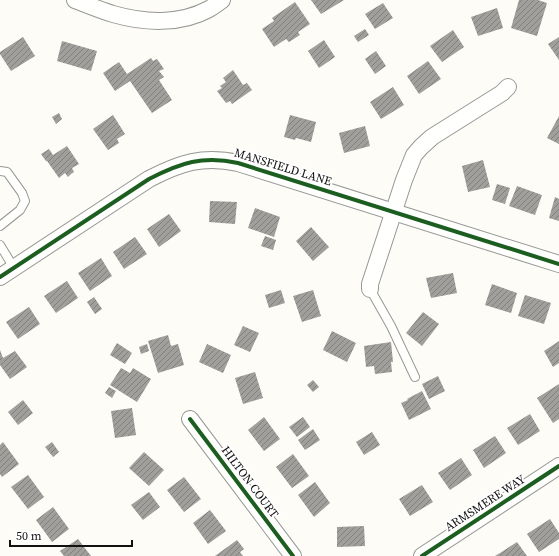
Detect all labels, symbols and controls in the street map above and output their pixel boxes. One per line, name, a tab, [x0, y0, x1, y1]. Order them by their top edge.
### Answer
street label: MANSFIELD LANE	[232, 145, 334, 189]
street label: HILTON COURT	[218, 443, 283, 522]
street label: ARMSMERE WAY	[442, 471, 529, 535]
scale bar	[10, 522, 132, 548]
text: 50 m	[16, 528, 42, 544]

